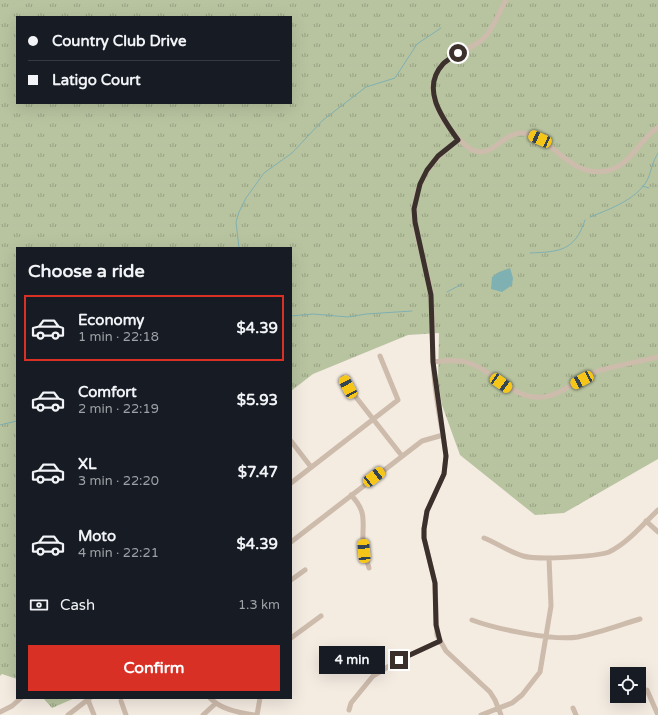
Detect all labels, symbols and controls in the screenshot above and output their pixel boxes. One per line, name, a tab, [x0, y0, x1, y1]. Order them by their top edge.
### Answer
text: Country Club Drive	[52, 32, 186, 50]
route start	[449, 44, 467, 62]
text: Latigo Court	[52, 71, 141, 89]
car	[527, 129, 553, 149]
text: Choose a ride	[28, 260, 145, 282]
icon: car	[30, 310, 66, 346]
text: Economy	[78, 311, 144, 329]
text: $4.39	[237, 319, 278, 337]
text: 1 min · 22:18	[78, 329, 159, 345]
car	[569, 369, 595, 391]
car	[488, 371, 514, 395]
car	[337, 374, 359, 400]
icon: car	[30, 382, 66, 418]
text: Comfort	[78, 383, 137, 401]
text: $5.93	[237, 391, 278, 409]
text: 2 min · 22:19	[78, 401, 159, 417]
icon: car	[30, 454, 66, 490]
text: XL	[78, 455, 97, 473]
text: $7.47	[238, 463, 278, 481]
car	[361, 465, 387, 489]
text: 3 min · 22:20	[78, 473, 159, 489]
icon: car	[30, 526, 66, 562]
text: Moto	[78, 527, 116, 545]
text: $4.39	[237, 535, 278, 553]
car	[357, 539, 371, 563]
text: 4 min · 22:21	[78, 545, 159, 561]
icon: cash	[28, 594, 50, 616]
text: Cash	[60, 596, 95, 614]
text: 1.3 km	[238, 597, 280, 613]
button: Confirm	[28, 645, 280, 691]
callout: 4 min	[319, 646, 385, 674]
route end	[390, 651, 408, 669]
text: 4 min	[335, 652, 369, 668]
map controls	[610, 667, 646, 703]
button: locate	[610, 667, 646, 703]

